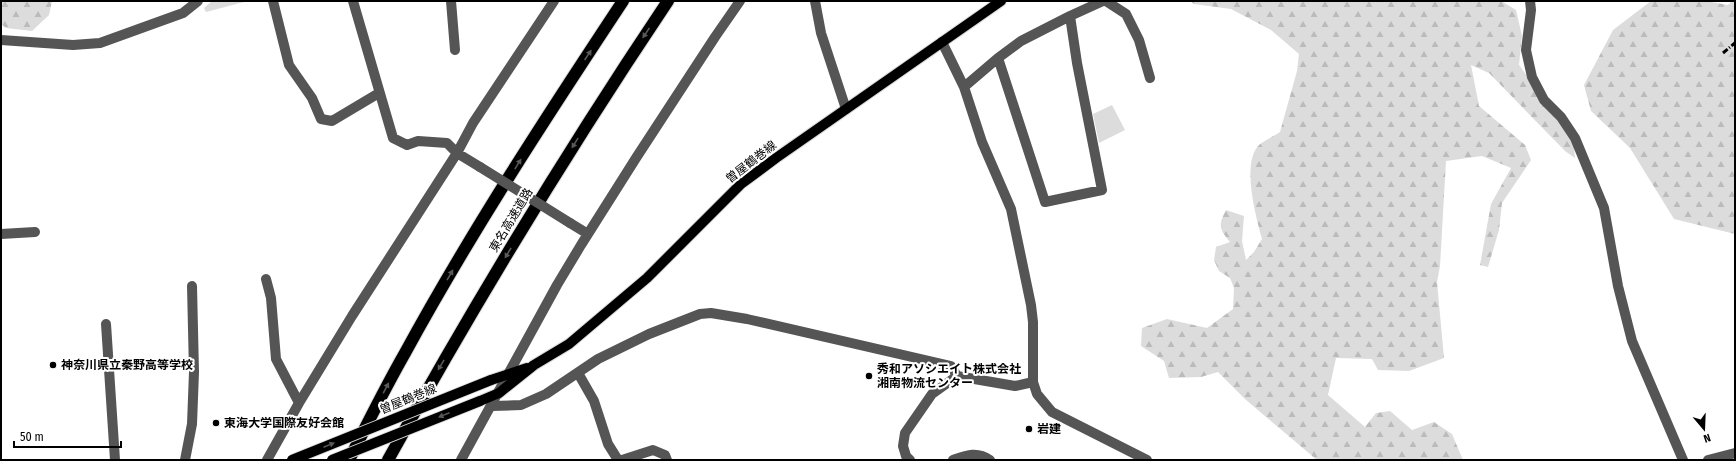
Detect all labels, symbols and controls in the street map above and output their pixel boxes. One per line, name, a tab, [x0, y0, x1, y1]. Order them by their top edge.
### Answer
one-way arrow	[642, 28, 650, 39]
one-way arrow	[584, 49, 592, 60]
one-way arrow	[572, 137, 579, 148]
street label: 曽屋鶴巻線	[723, 138, 779, 186]
one-way arrow	[514, 158, 521, 170]
street label: 東名高速道路	[486, 186, 536, 254]
one-way arrow	[504, 247, 511, 259]
one-way arrow	[446, 269, 453, 281]
place label: 神奈川県立秦野高等学校	[61, 358, 193, 372]
one-way arrow	[437, 359, 444, 371]
marker: 神奈川県立秦野高等学校	[48, 360, 58, 370]
place label: 秀和アソシエイト株式会社 湘南物流センター	[877, 362, 1021, 390]
marker: 秀和アソシエイト株式会社 湘南物流センター	[864, 371, 874, 381]
street label: 曽屋鶴巻線	[378, 381, 438, 417]
one-way arrow	[383, 382, 389, 394]
north arrow	[1684, 409, 1724, 449]
one-way arrow	[438, 413, 450, 419]
place label: 東海大学国際友好会館	[224, 416, 344, 430]
marker: 東海大学国際友好会館	[211, 418, 221, 428]
place label: 岩建	[1037, 422, 1061, 436]
scale bar	[14, 423, 121, 449]
marker: 岩建	[1024, 424, 1034, 434]
text: 50 m	[20, 430, 44, 444]
text: N	[1702, 431, 1712, 445]
one-way arrow	[323, 442, 335, 448]

